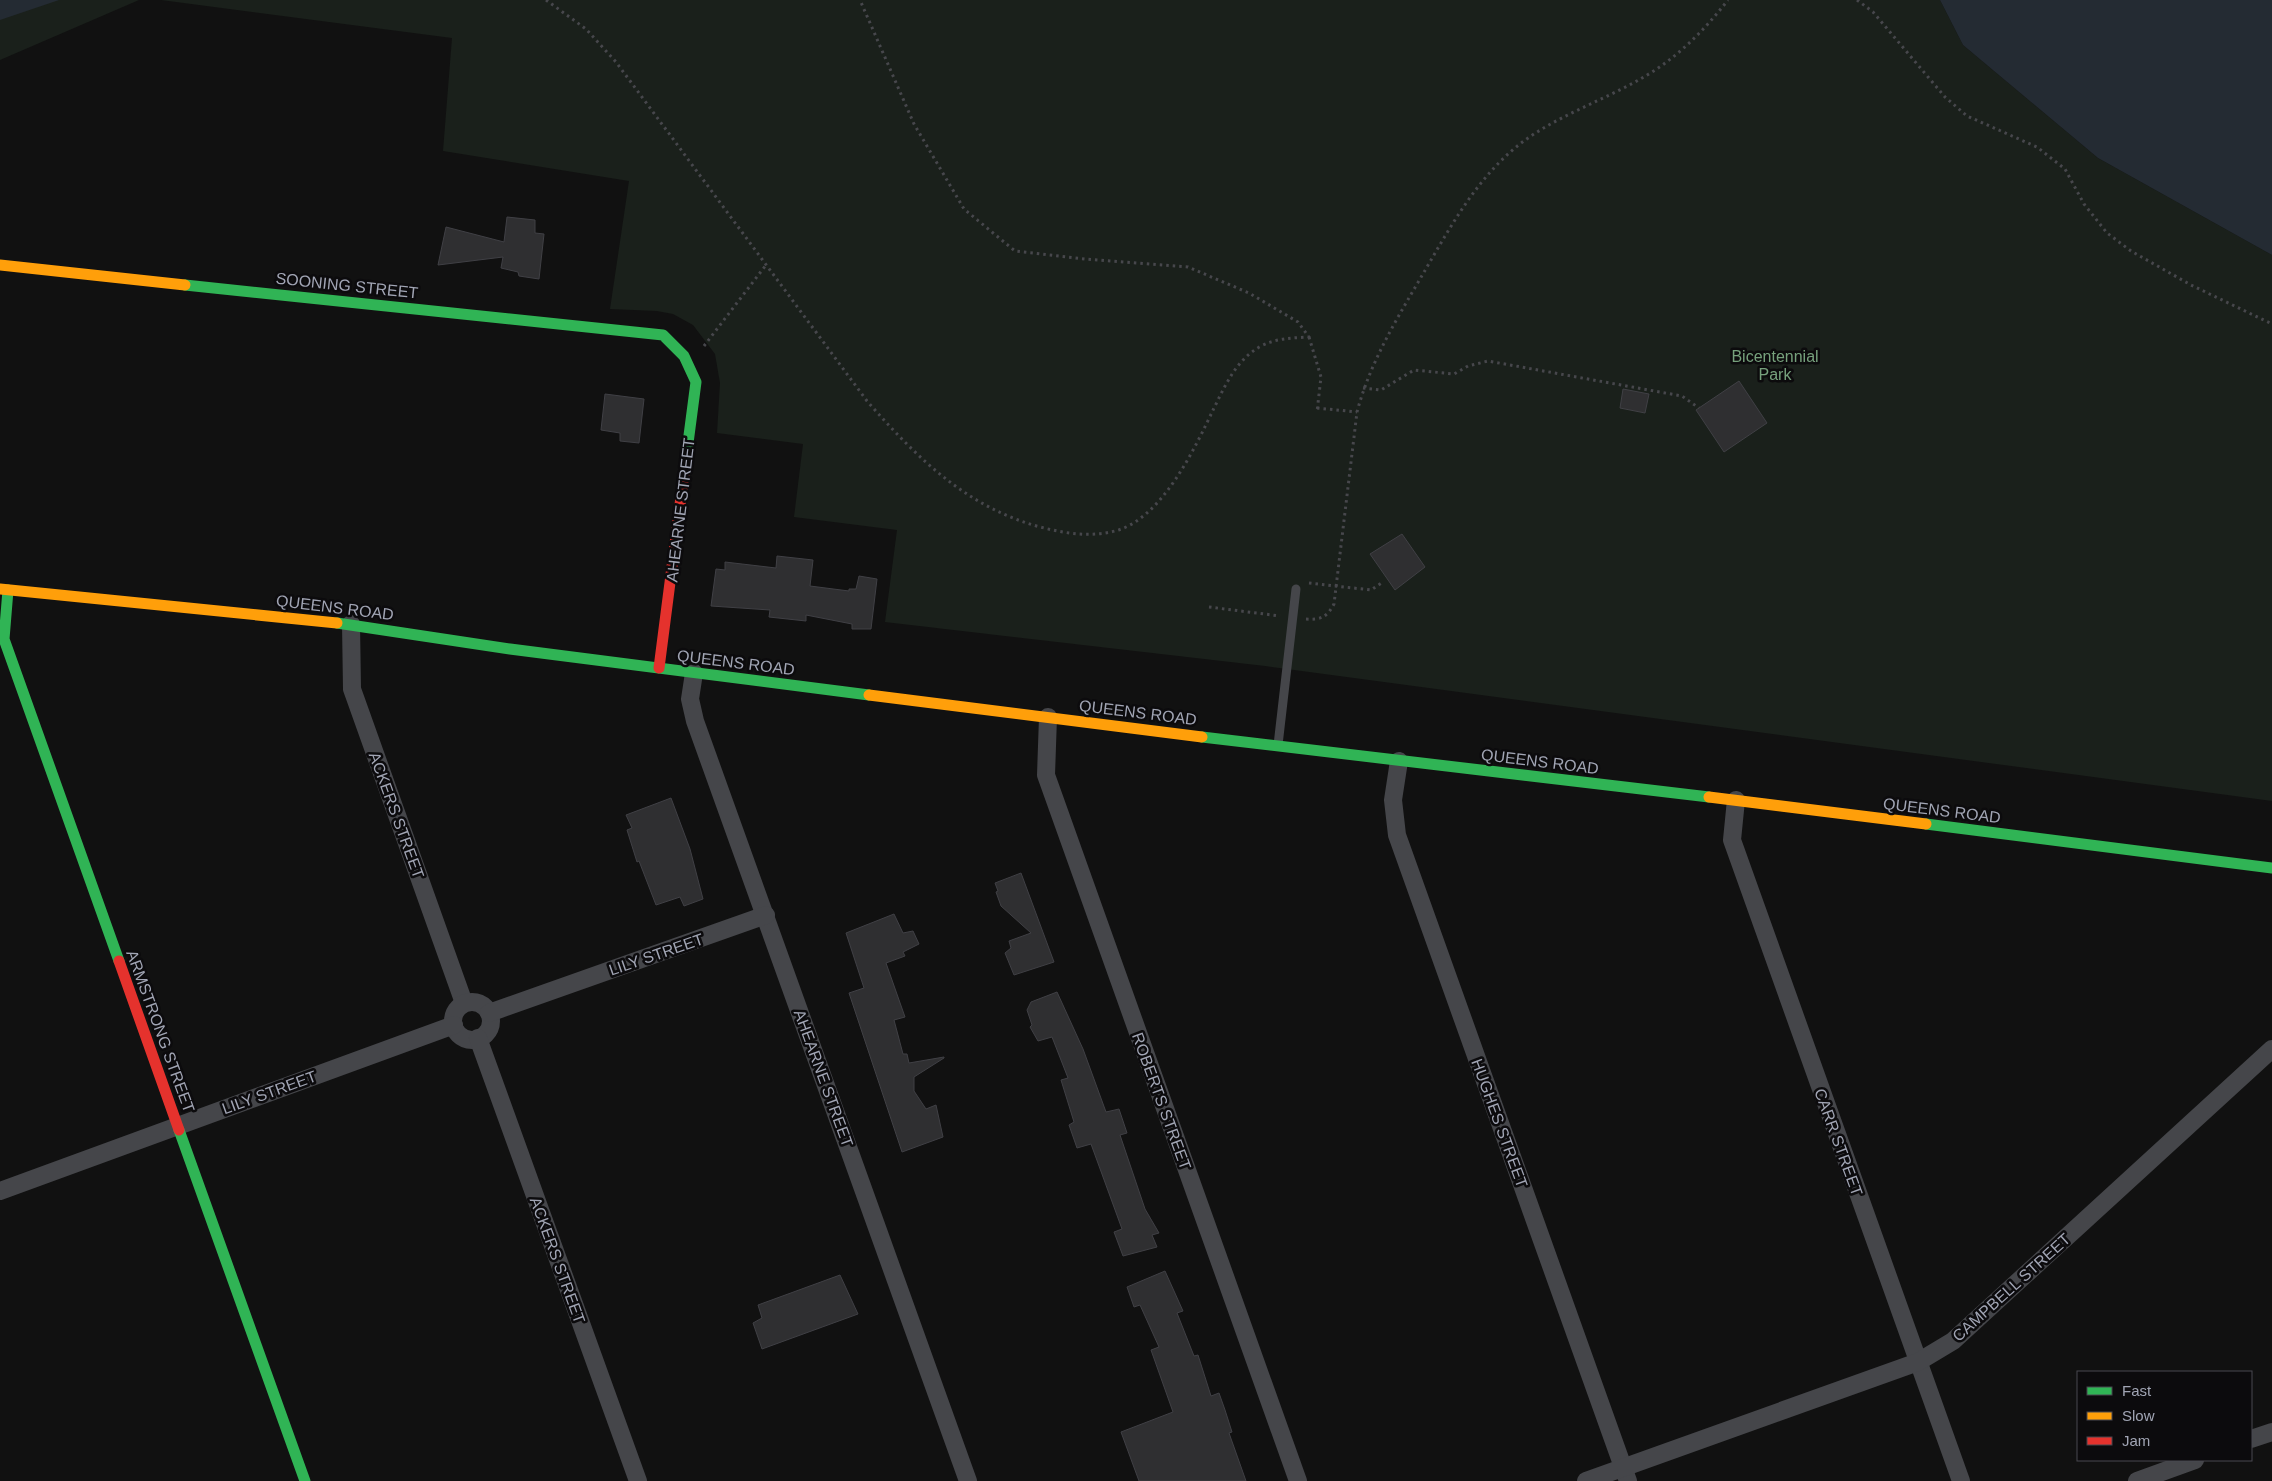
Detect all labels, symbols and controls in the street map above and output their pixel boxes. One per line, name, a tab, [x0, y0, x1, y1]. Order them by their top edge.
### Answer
street label: SOONING STREET	[275, 270, 419, 301]
park label: Bicentennial Park	[1731, 348, 1819, 383]
street label: AHEARNE STREET	[663, 437, 698, 583]
street label: QUEENS ROAD	[275, 592, 395, 623]
street label: QUEENS ROAD	[676, 647, 796, 678]
street label: QUEENS ROAD	[1078, 697, 1198, 728]
street label: QUEENS ROAD	[1480, 746, 1600, 777]
street label: ACKERS STREET	[366, 750, 427, 881]
street label: QUEENS ROAD	[1882, 795, 2002, 826]
street label: LILY STREET	[607, 930, 706, 979]
street label: ARMSTRONG STREET	[123, 948, 198, 1115]
street label: AHEARNE STREET	[791, 1007, 856, 1149]
street label: ROBERTS STREET	[1129, 1030, 1194, 1172]
street label: HUGHES STREET	[1468, 1056, 1531, 1190]
street label: LILY STREET	[220, 1067, 319, 1117]
street label: CARR STREET	[1811, 1086, 1866, 1198]
street label: ACKERS STREET	[527, 1195, 588, 1326]
street label: CAMPBELL STREET	[1949, 1230, 2074, 1345]
legend	[2077, 1371, 2252, 1461]
text: Fast	[2122, 1382, 2152, 1399]
text: Slow	[2122, 1407, 2155, 1424]
text: Jam	[2122, 1432, 2150, 1449]

